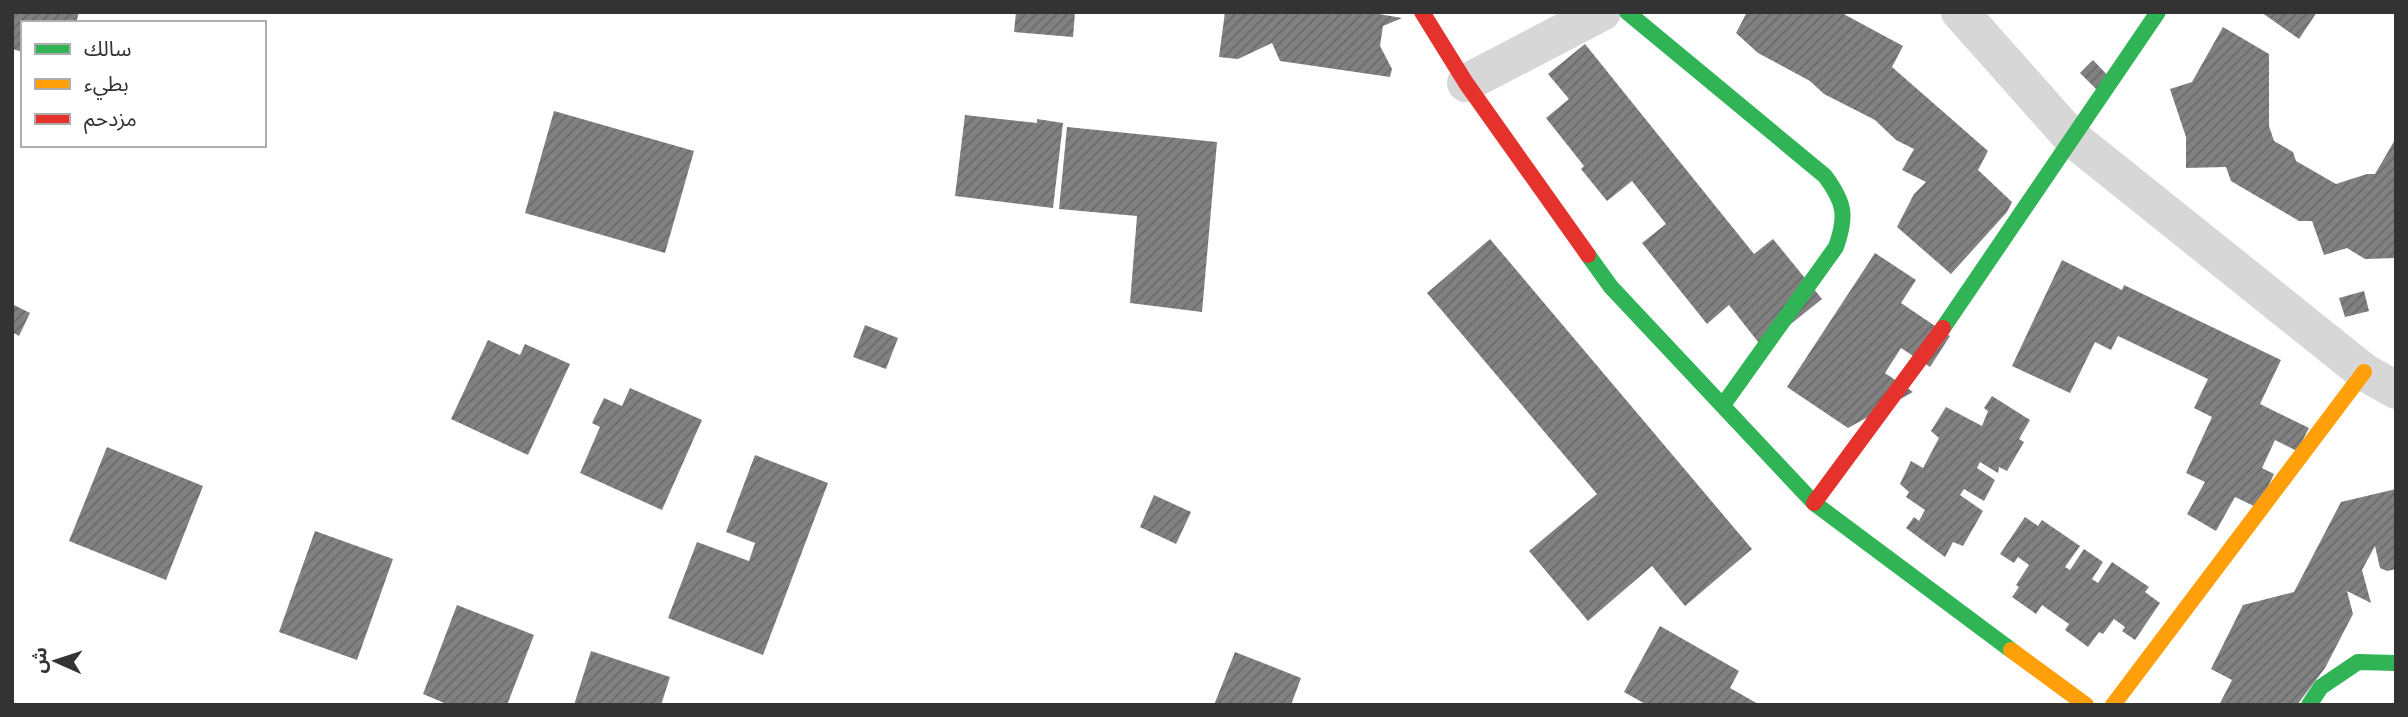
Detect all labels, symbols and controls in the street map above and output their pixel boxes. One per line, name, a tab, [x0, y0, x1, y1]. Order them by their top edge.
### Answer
legend	[21, 21, 266, 147]
text: سالك	[84, 36, 131, 61]
text: بطيء	[84, 71, 129, 100]
text: مزدحم	[84, 106, 137, 134]
north arrow	[21, 626, 91, 696]
text: ش	[27, 647, 52, 674]

